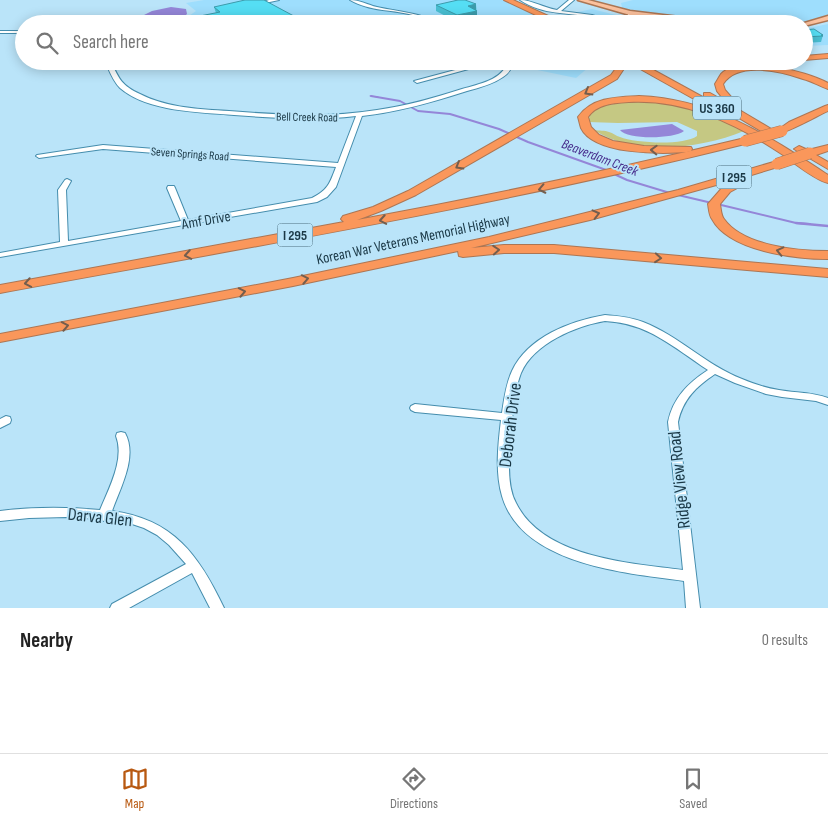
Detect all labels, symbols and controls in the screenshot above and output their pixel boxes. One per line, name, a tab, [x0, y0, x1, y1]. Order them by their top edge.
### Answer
search box	[15, 15, 813, 70]
icon: search	[33, 29, 61, 57]
text: Search here	[73, 31, 149, 54]
one-way arrow	[584, 85, 593, 95]
road number: US 360	[693, 96, 741, 120]
street label: Bell Creek Road	[276, 109, 338, 126]
water label: Beaverdam Creek	[559, 135, 641, 180]
street label: Seven Springs Road	[150, 144, 230, 165]
one-way arrow	[650, 145, 658, 155]
one-way arrow	[456, 159, 465, 169]
road number: I 295	[716, 166, 752, 188]
one-way arrow	[538, 183, 547, 194]
street label: Amf Drive	[179, 207, 232, 234]
one-way arrow	[591, 209, 600, 220]
street label: Korean War Veterans Memorial Highway	[315, 210, 512, 269]
one-way arrow	[378, 214, 387, 224]
road number: I 295	[278, 224, 312, 246]
one-way arrow	[492, 244, 500, 255]
one-way arrow	[775, 246, 784, 257]
one-way arrow	[184, 249, 193, 259]
one-way arrow	[654, 252, 662, 263]
one-way arrow	[301, 275, 309, 285]
one-way arrow	[24, 278, 33, 288]
one-way arrow	[237, 287, 246, 298]
one-way arrow	[61, 321, 69, 332]
street label: Deborah Drive	[495, 382, 526, 468]
street label: Ridge View Road	[664, 430, 695, 530]
street label: Darva Glen	[67, 504, 133, 531]
text: Nearby	[20, 628, 73, 653]
text: 0 results	[762, 631, 808, 650]
tab: Map	[121, 765, 149, 812]
tab: Directions	[390, 765, 438, 812]
tab: Saved	[679, 765, 707, 812]

